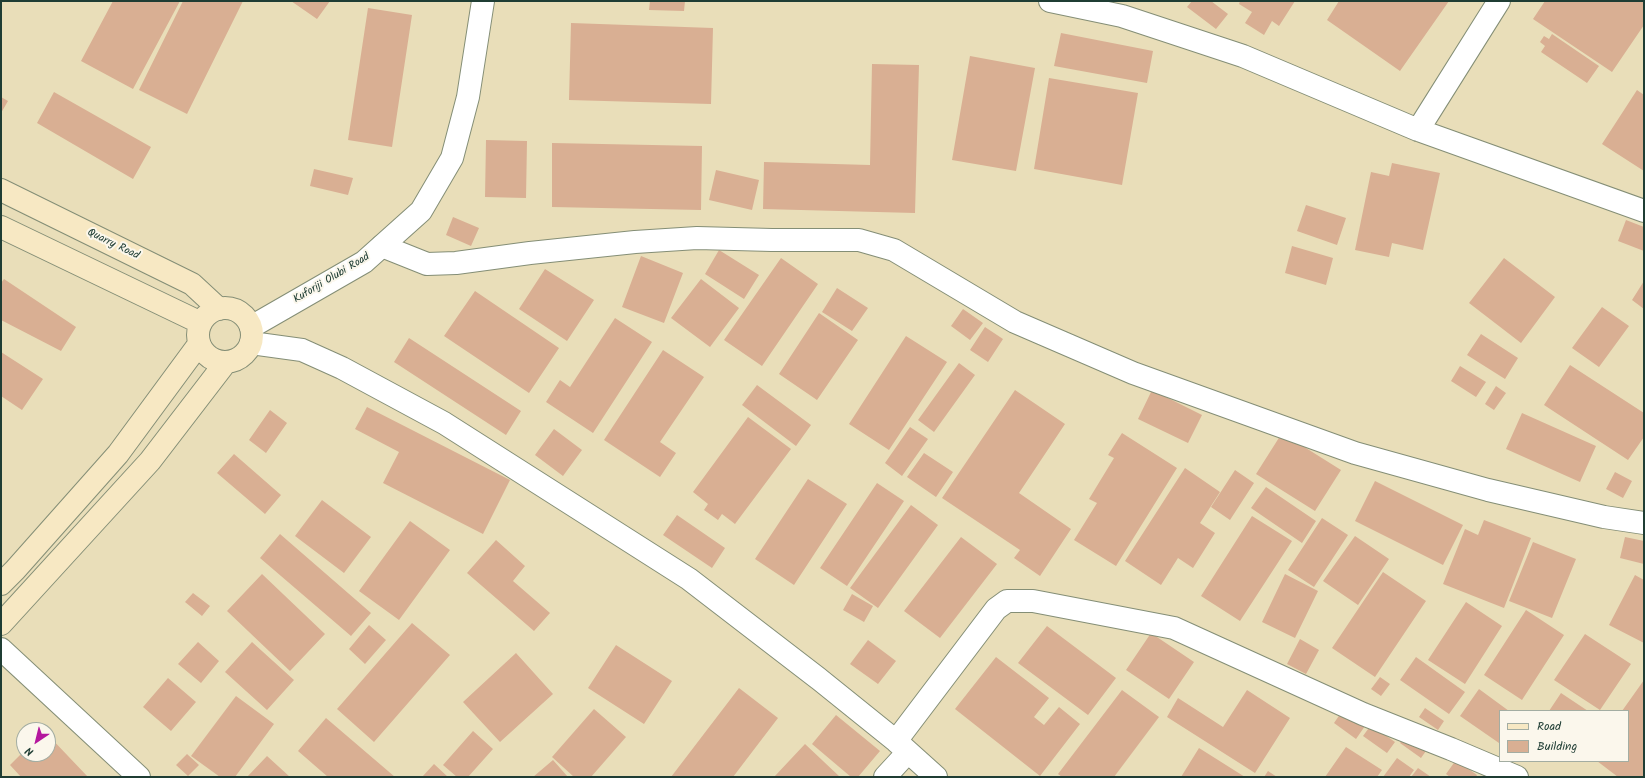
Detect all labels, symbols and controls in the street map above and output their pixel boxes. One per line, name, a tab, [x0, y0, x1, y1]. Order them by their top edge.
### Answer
street label: Quarry Road	[85, 227, 141, 263]
street label: Kuforiji Olubi Road	[291, 251, 373, 307]
legend	[1499, 710, 1629, 762]
text: Road	[1537, 717, 1561, 736]
north arrow	[16, 722, 56, 762]
text: Building	[1537, 737, 1577, 756]
text: N	[22, 742, 38, 760]

